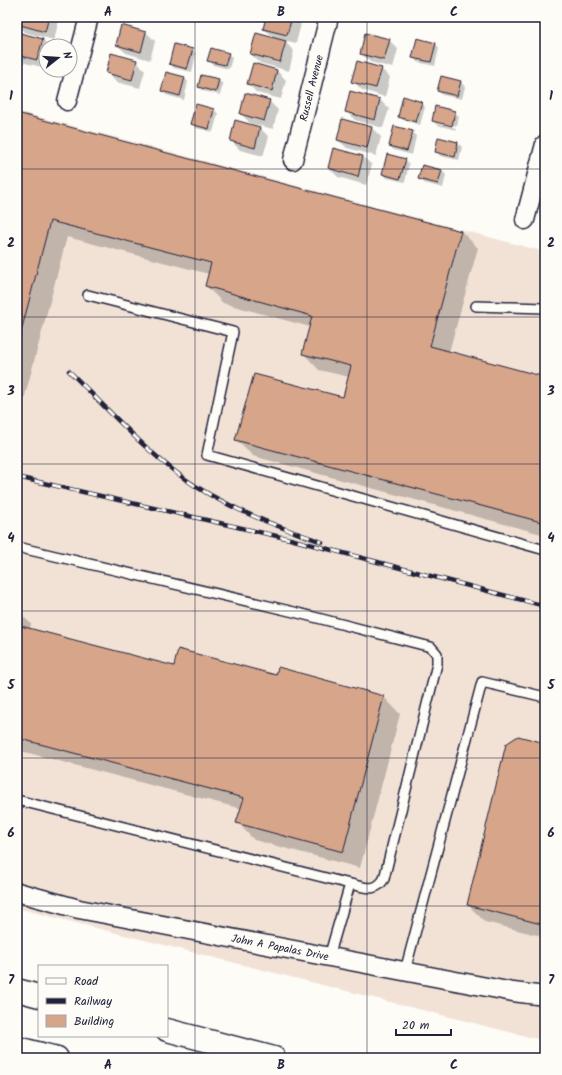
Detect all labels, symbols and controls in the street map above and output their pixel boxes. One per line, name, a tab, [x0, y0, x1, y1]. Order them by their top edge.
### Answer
text: A	[104, 2, 112, 23]
text: B	[277, 2, 285, 23]
text: C	[450, 2, 458, 23]
north arrow	[38, 38, 78, 78]
text: N	[57, 49, 76, 61]
street label: Russell Avenue	[295, 53, 329, 124]
text: 1	[9, 86, 13, 107]
text: 1	[549, 86, 553, 107]
text: 2	[7, 233, 15, 254]
text: 2	[547, 233, 555, 254]
text: 3	[6, 381, 15, 402]
text: 3	[546, 381, 555, 402]
text: 4	[7, 528, 15, 549]
text: 4	[547, 528, 555, 549]
text: 5	[7, 675, 16, 696]
text: 5	[547, 675, 556, 696]
text: 6	[7, 823, 15, 844]
text: 6	[547, 823, 555, 844]
street label: John A Papalas Drive	[230, 930, 330, 966]
legend	[38, 965, 168, 1037]
text: 7	[8, 970, 15, 991]
text: 7	[548, 970, 555, 991]
text: Road	[74, 972, 99, 991]
text: Railway	[74, 992, 112, 1011]
scale bar	[396, 1011, 451, 1037]
text: Building	[74, 1012, 114, 1031]
text: 20 m	[402, 1016, 430, 1035]
text: A	[104, 1055, 112, 1075]
text: B	[277, 1055, 285, 1075]
text: C	[450, 1055, 458, 1075]

